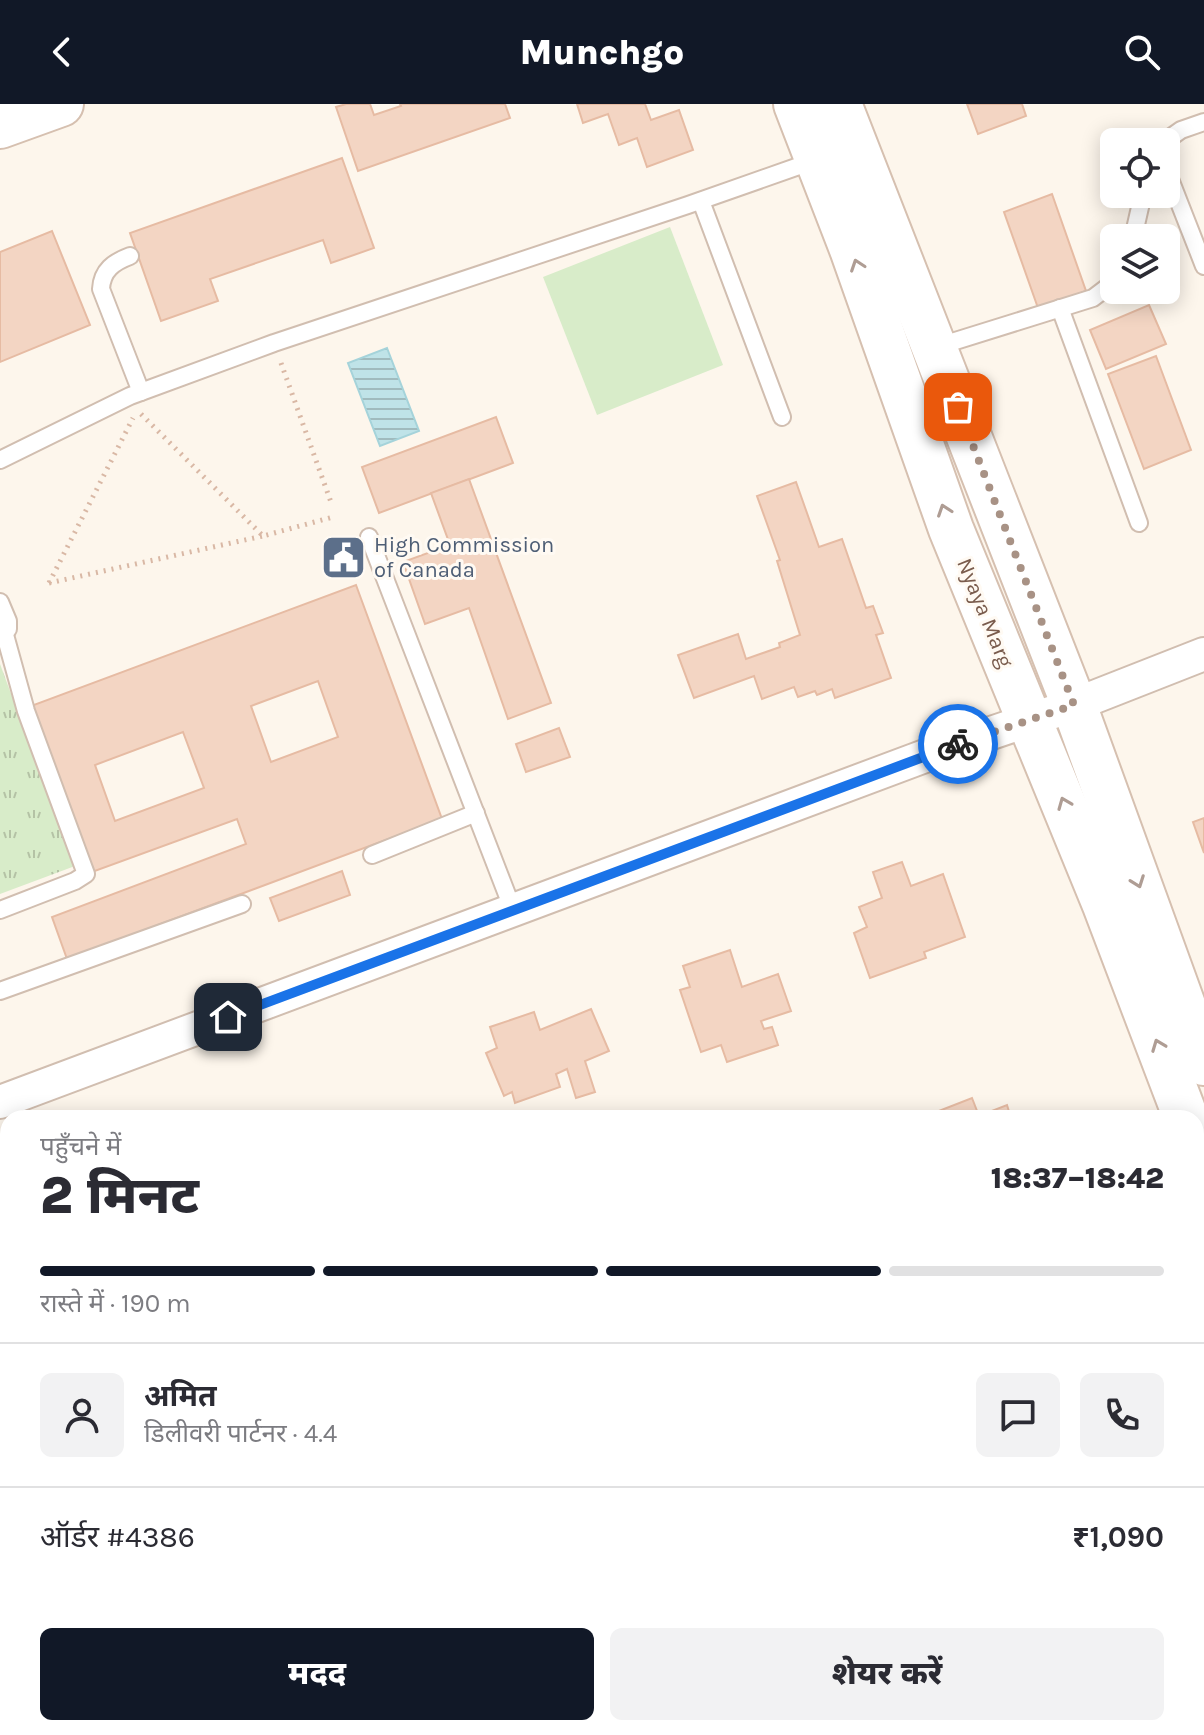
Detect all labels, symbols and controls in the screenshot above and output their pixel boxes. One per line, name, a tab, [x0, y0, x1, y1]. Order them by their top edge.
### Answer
icon: back	[40, 30, 84, 74]
icon: search	[1120, 30, 1164, 74]
text: Munchgo	[520, 31, 684, 73]
map controls	[1100, 128, 1180, 304]
button: locate	[1100, 128, 1180, 208]
button: layers	[1100, 224, 1180, 304]
one-way arrow	[851, 259, 867, 273]
pin	[924, 373, 992, 441]
icon: bag	[936, 385, 980, 429]
one-way arrow	[937, 504, 954, 518]
place label: High Commission of Canada	[374, 532, 554, 583]
public building icon: High Commission of Canada	[319, 534, 367, 582]
street label: Nyaya Marg	[951, 554, 1019, 672]
courier	[918, 704, 998, 784]
icon: bike	[936, 722, 980, 766]
one-way arrow	[1057, 797, 1074, 811]
one-way arrow	[1128, 875, 1145, 889]
pin	[194, 983, 262, 1051]
icon: home	[206, 995, 250, 1039]
one-way arrow	[1151, 1039, 1168, 1053]
text: पहुँचने में	[40, 1131, 121, 1162]
text: 18:37–18:42	[991, 1160, 1164, 1196]
text: 2 मिनट	[40, 1165, 199, 1226]
text: रास्ते में · 190 m	[40, 1288, 191, 1319]
button: person	[40, 1373, 124, 1457]
button: chat	[976, 1373, 1060, 1457]
button: phone	[1080, 1373, 1164, 1457]
text: अमित	[144, 1378, 217, 1414]
text: डिलीवरी पार्टनर · 4.4	[144, 1418, 337, 1449]
text: ऑर्डर #4386	[40, 1519, 195, 1555]
text: ₹1,090	[1072, 1519, 1164, 1555]
button: मदद	[40, 1628, 594, 1720]
button: शेयर करें	[610, 1628, 1164, 1720]

